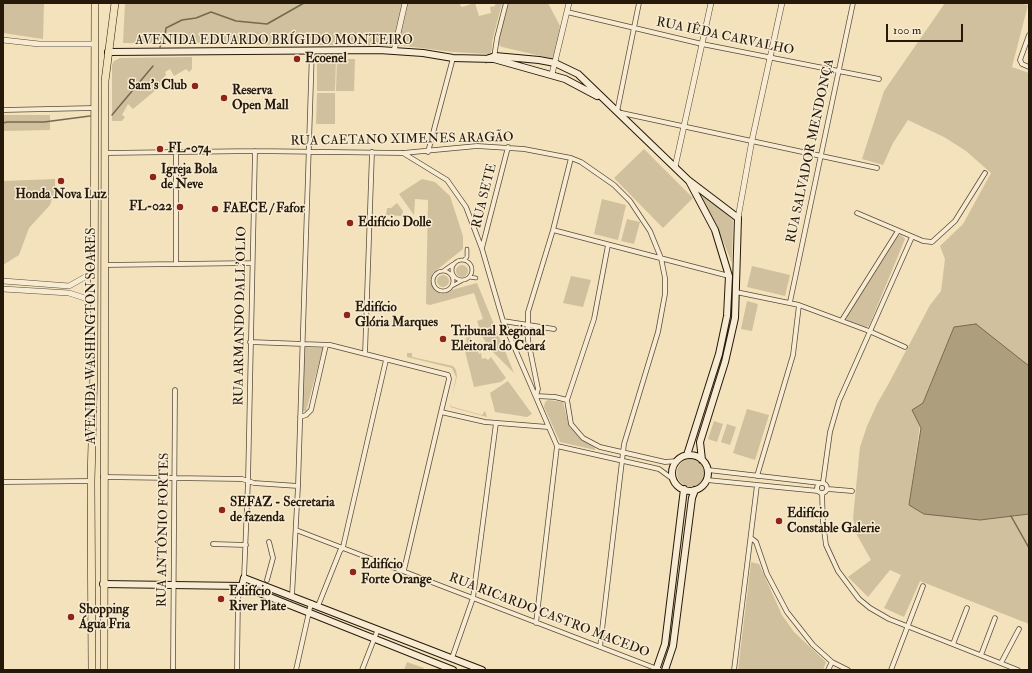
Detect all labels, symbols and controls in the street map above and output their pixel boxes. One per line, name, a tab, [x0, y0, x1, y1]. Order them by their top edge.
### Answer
street label: RUA IÊDA CARVALHO	[655, 15, 795, 59]
scale bar	[888, 16, 965, 42]
text: 100 m	[893, 23, 921, 38]
street label: AVENIDA EDUARDO BRÍGIDO MONTEIRO	[135, 33, 413, 49]
place label: Ecoenel	[305, 51, 347, 67]
marker: Ecoenel	[292, 54, 302, 64]
street label: RUA SALVADOR MENDONÇA	[784, 57, 838, 245]
place label: Sam's Club	[128, 78, 187, 94]
marker: Sam's Club	[190, 81, 200, 91]
place label: Reserva Open Mall	[232, 83, 289, 114]
marker: Reserva Open Mall	[219, 93, 229, 103]
street label: RUA CAETANO XIMENES ARAGÃO	[290, 130, 514, 150]
place label: FL-074	[168, 141, 210, 157]
marker: FL-074	[155, 144, 165, 154]
place label: Igreja Bola de Neve	[161, 162, 217, 193]
street label: RUA SETE	[469, 162, 501, 230]
marker: Igreja Bola de Neve	[148, 172, 158, 182]
marker: Honda Nova Luz	[56, 176, 66, 186]
place label: Honda Nova Luz	[15, 187, 107, 203]
place label: FL-022	[129, 199, 172, 215]
place label: FAECE / Fafor	[223, 201, 304, 217]
marker: FL-022	[175, 202, 185, 212]
marker: FAECE / Fafor	[210, 204, 220, 214]
place label: Edifício Dolle	[358, 215, 431, 231]
marker: Edifício Dolle	[345, 218, 355, 228]
street label: RUA ARMANDO DALL'OLIO	[232, 226, 250, 406]
street label: AVENIDA WASHINGTON SOARES	[84, 228, 100, 444]
place label: Edifício Glória Marques	[355, 300, 438, 331]
marker: Edifício Glória Marques	[342, 310, 352, 320]
place label: Tribunal Regional Eleitoral do Ceará	[451, 324, 545, 355]
marker: Tribunal Regional Eleitoral do Ceará	[438, 334, 448, 344]
street label: RUA ANTÔNIO FORTES	[155, 453, 173, 607]
place label: SEFAZ - Secretaria de fazenda	[230, 495, 335, 526]
marker: SEFAZ - Secretaria de fazenda	[217, 505, 227, 515]
place label: Edifício Constable Galerie	[787, 506, 880, 537]
marker: Edifício Constable Galerie	[774, 516, 784, 526]
place label: Edifício Forte Orange	[361, 557, 432, 588]
marker: Edifício Forte Orange	[348, 567, 358, 577]
street label: RUA RICARDO CASTRO MACEDO	[446, 570, 652, 662]
place label: Edifício River Plate	[229, 584, 286, 615]
marker: Edifício River Plate	[216, 594, 226, 604]
place label: Shopping Água Fria	[79, 602, 130, 633]
marker: Shopping Água Fria	[66, 612, 76, 622]

